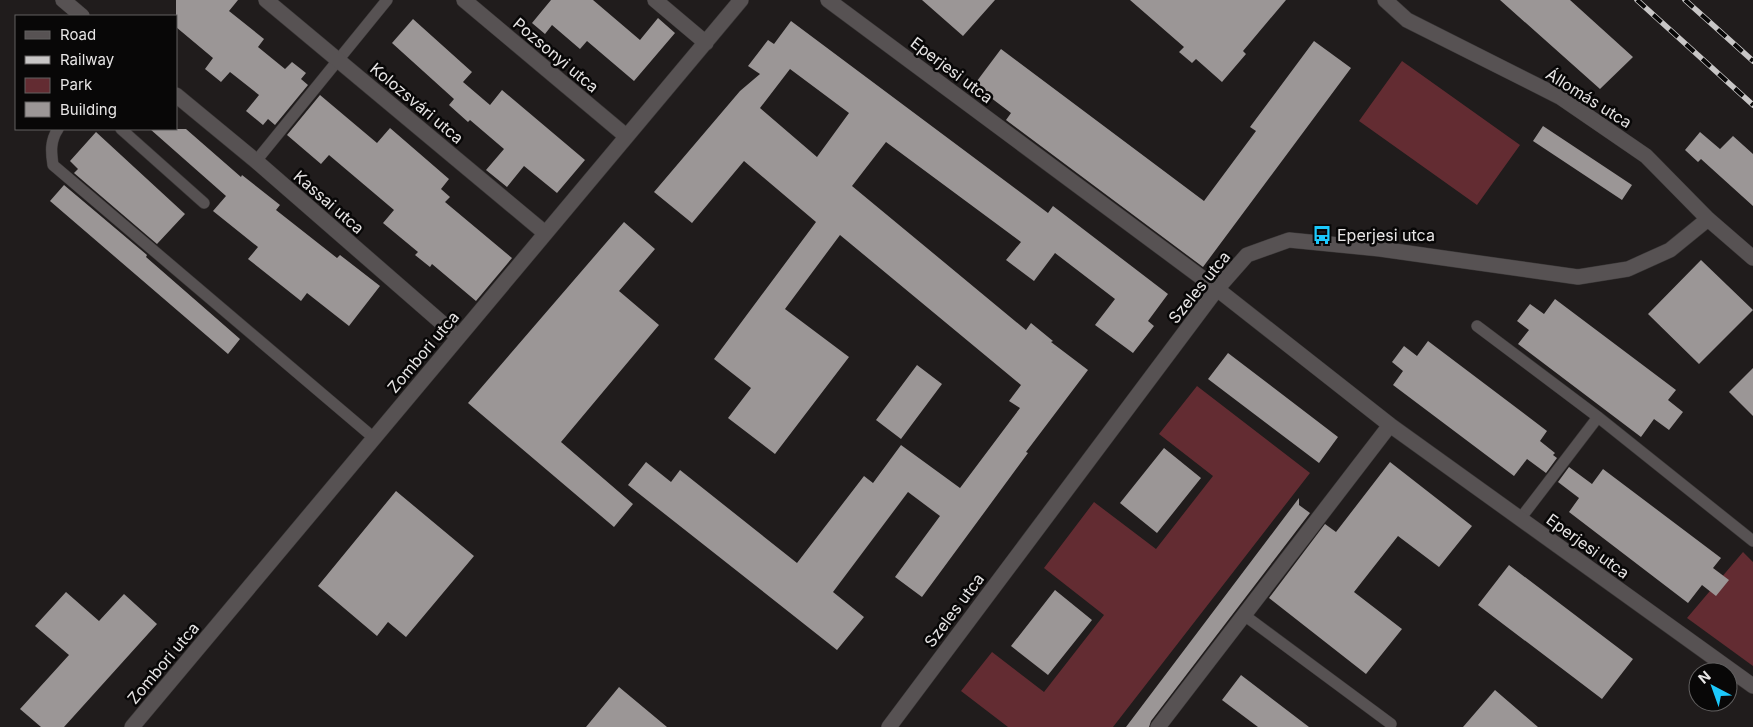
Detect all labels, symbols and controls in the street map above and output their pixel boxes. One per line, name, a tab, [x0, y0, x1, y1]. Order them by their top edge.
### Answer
street label: Pozsonyi utca	[509, 13, 603, 97]
legend	[15, 15, 178, 130]
text: Road	[60, 25, 96, 44]
street label: Eperjesi utca	[907, 33, 997, 107]
text: Railway	[60, 50, 115, 69]
street label: Kolozsvári utca	[366, 58, 468, 148]
street label: Állomás utca	[1543, 64, 1635, 132]
text: Park	[60, 75, 93, 94]
text: Building	[60, 100, 117, 119]
street label: Kassai utca	[290, 166, 368, 238]
bus stop icon: Eperjesi utca	[1311, 224, 1333, 246]
place label: Eperjesi utca	[1337, 225, 1435, 245]
street label: Szeles utca	[1164, 247, 1234, 327]
street label: Zombori utca	[383, 307, 463, 397]
street label: Eperjesi utca	[1543, 509, 1633, 583]
street label: Szeles utca	[920, 569, 988, 651]
street label: Zombori utca	[123, 618, 203, 708]
north arrow	[1688, 662, 1738, 712]
text: N	[1695, 667, 1714, 687]

